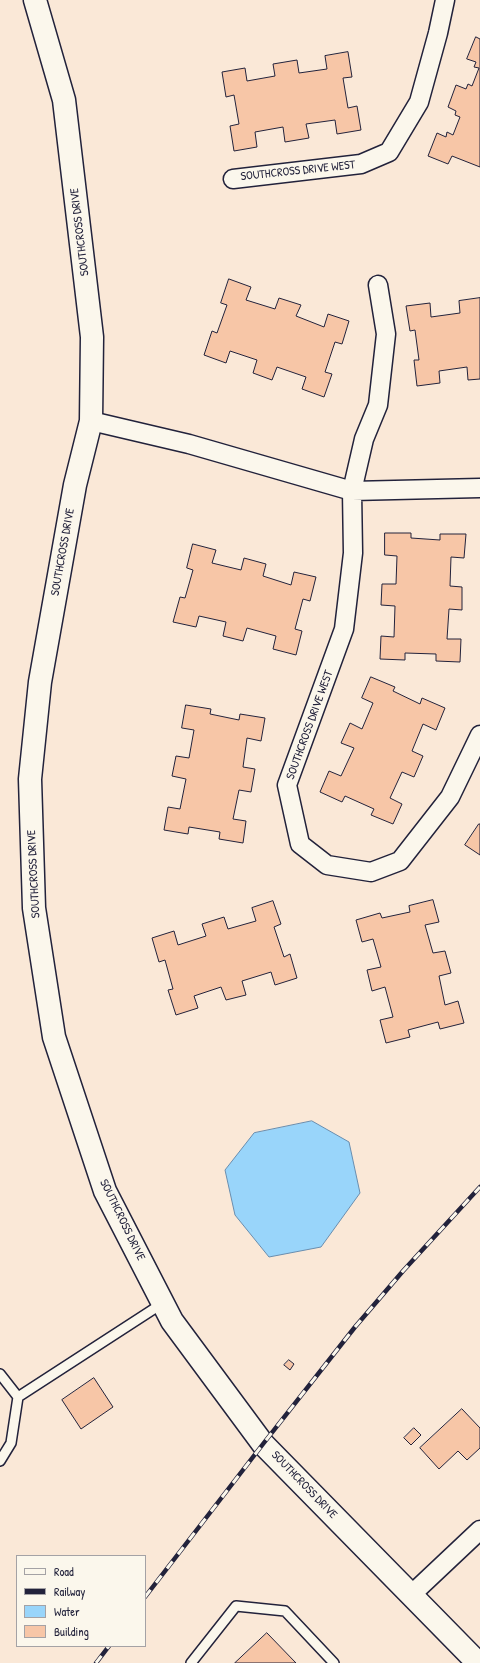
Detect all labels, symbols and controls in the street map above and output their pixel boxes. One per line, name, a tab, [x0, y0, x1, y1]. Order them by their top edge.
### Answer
street label: SOUTHCROSS DRIVE WEST	[240, 158, 356, 184]
street label: SOUTHCROSS DRIVE	[67, 187, 93, 277]
street label: SOUTHCROSS DRIVE	[48, 507, 78, 597]
street label: SOUTHCROSS DRIVE WEST	[284, 668, 336, 782]
street label: SOUTHCROSS DRIVE	[24, 829, 44, 919]
street label: SOUTHCROSS DRIVE	[96, 1177, 148, 1263]
street label: SOUTHCROSS DRIVE	[268, 1448, 340, 1522]
legend	[16, 1555, 146, 1647]
text: Road	[54, 1563, 74, 1580]
text: Railway	[54, 1583, 85, 1600]
text: Water	[54, 1603, 80, 1620]
text: Building	[54, 1623, 89, 1640]

